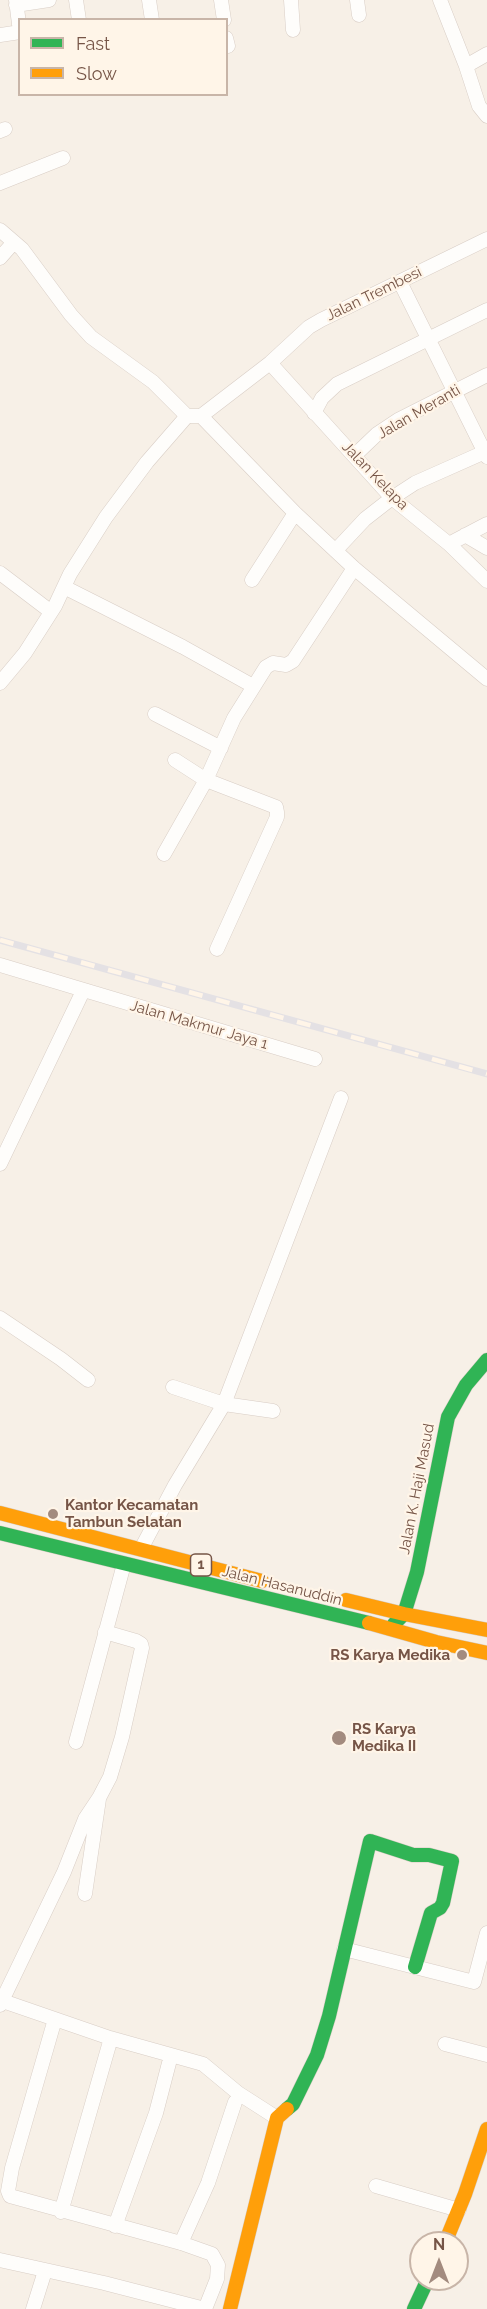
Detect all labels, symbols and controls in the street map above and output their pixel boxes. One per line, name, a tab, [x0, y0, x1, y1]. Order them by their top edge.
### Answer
legend	[18, 18, 228, 96]
text: Fast	[76, 33, 110, 54]
text: Slow	[76, 63, 117, 84]
street label: Jalan Trembesi	[323, 263, 425, 325]
street label: Jalan Meranti	[375, 381, 463, 443]
street label: Jalan Kelapa	[338, 438, 412, 514]
street label: Jalan Makmur Jaya 1	[128, 997, 270, 1053]
street label: Jalan K. Haji Masud	[395, 1422, 439, 1556]
place label: Kantor Kecamatan Tambun Selatan	[65, 1496, 198, 1531]
marker: Kantor Kecamatan Tambun Selatan	[46, 1507, 60, 1521]
road number: 1	[190, 1554, 212, 1576]
street label: Jalan Hasanuddin	[220, 1562, 344, 1610]
place label: RS Karya Medika	[330, 1646, 450, 1664]
marker: RS Karya Medika	[455, 1648, 469, 1662]
place label: RS Karya Medika II	[352, 1720, 416, 1755]
marker: RS Karya Medika II	[330, 1729, 348, 1747]
north arrow	[409, 2231, 469, 2291]
text: N	[433, 2235, 445, 2254]

